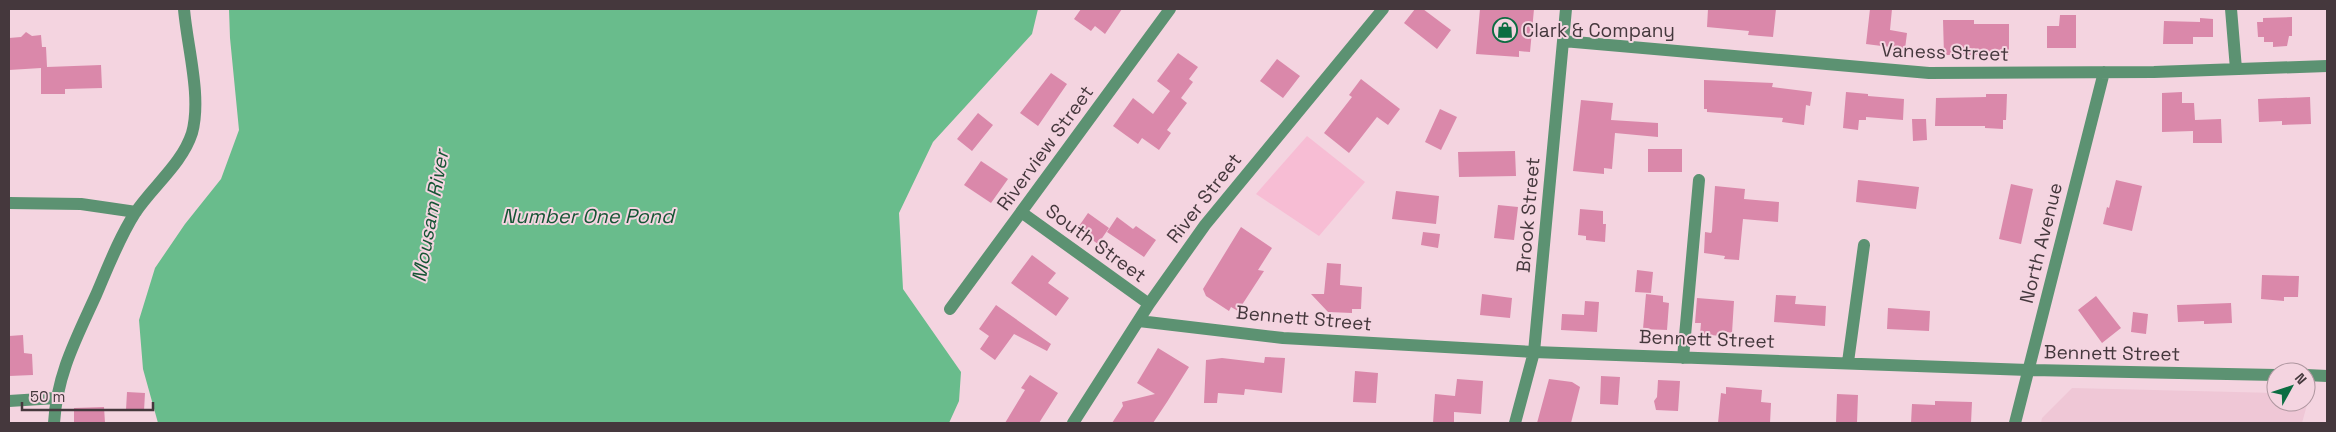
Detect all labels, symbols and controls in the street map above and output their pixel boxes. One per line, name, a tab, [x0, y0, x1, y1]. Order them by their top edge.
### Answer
shop icon: Clark & Company	[1492, 17, 1518, 43]
place label: Clark & Company	[1522, 18, 1675, 43]
street label: Vaness Street	[1881, 37, 2009, 67]
street label: Riverview Street	[991, 80, 1099, 216]
water label: Mousam River	[406, 146, 455, 284]
street label: River Street	[1161, 148, 1247, 248]
street label: Brook Street	[1510, 156, 1546, 274]
street label: North Avenue	[2014, 180, 2068, 306]
street label: South Street	[1041, 198, 1151, 288]
water label: Number One Pond	[502, 203, 676, 229]
street label: Bennett Street	[1235, 300, 1373, 336]
street label: Bennett Street	[1639, 324, 1775, 354]
street label: Bennett Street	[2044, 339, 2180, 367]
north arrow	[2266, 362, 2316, 412]
text: N	[2291, 369, 2311, 388]
scale bar	[22, 380, 154, 412]
text: 50 m	[30, 387, 65, 406]

